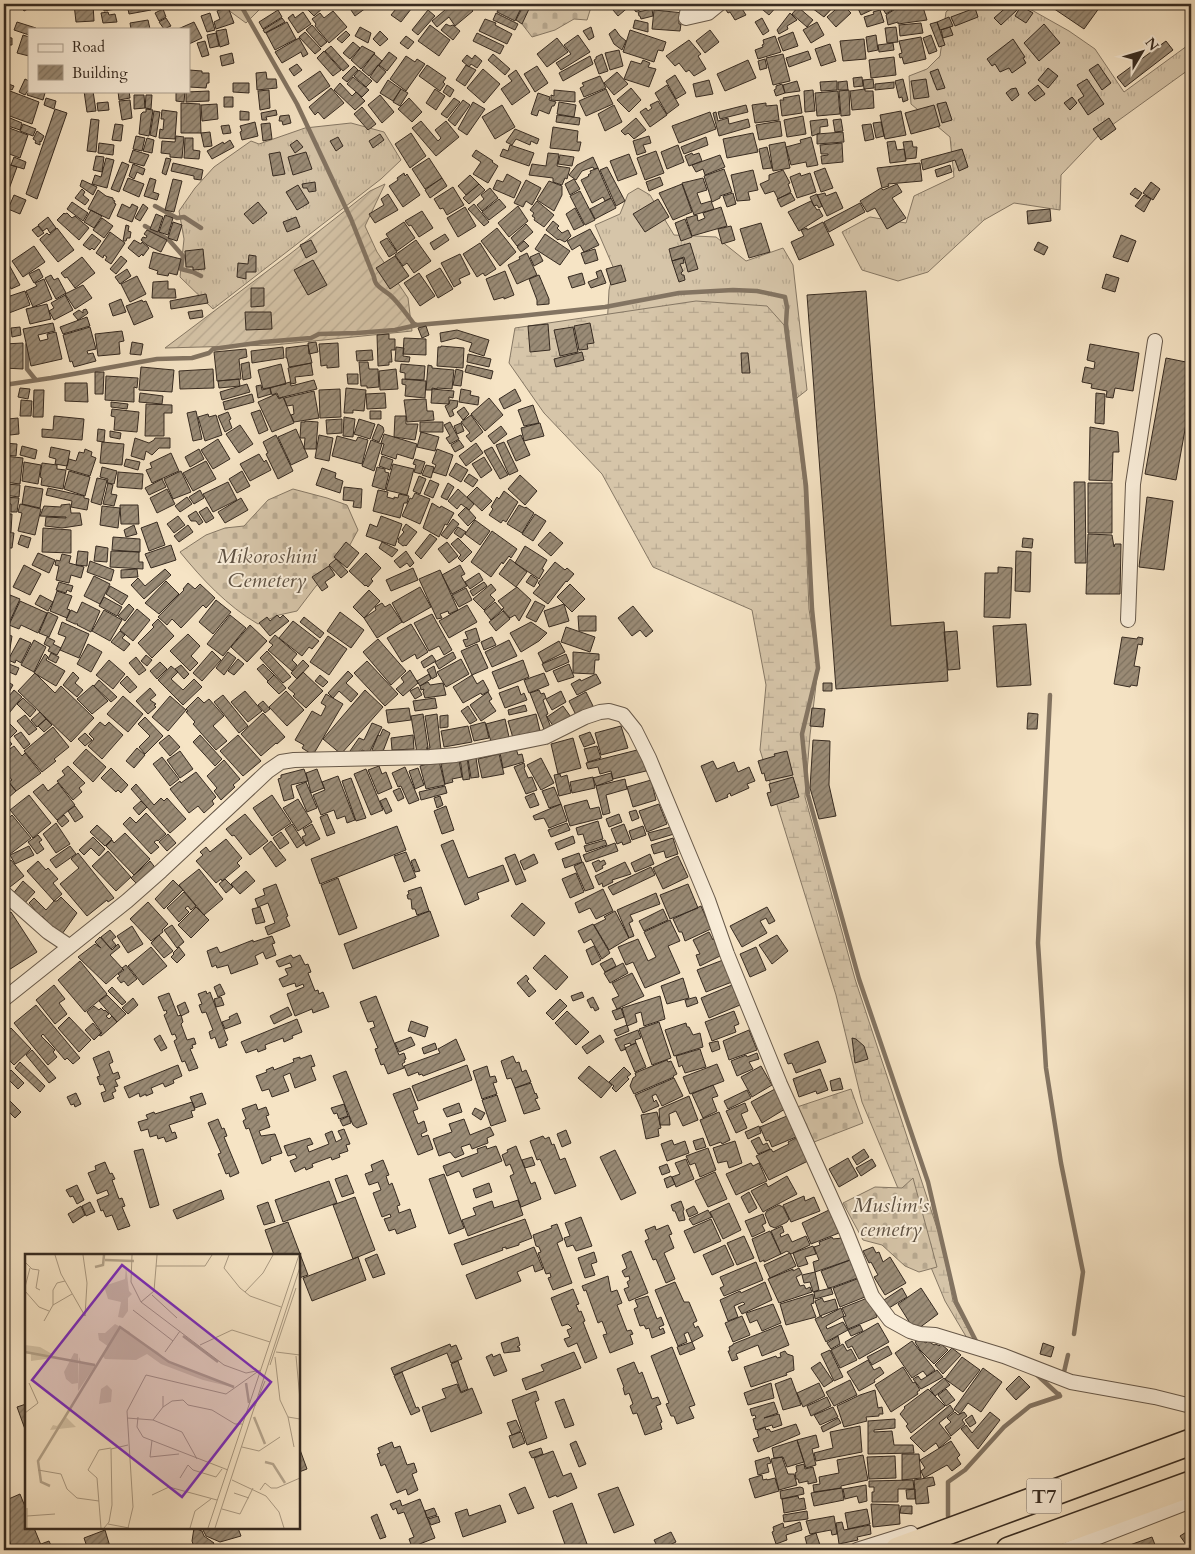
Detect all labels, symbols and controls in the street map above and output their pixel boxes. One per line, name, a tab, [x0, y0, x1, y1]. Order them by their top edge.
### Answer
legend	[28, 28, 190, 92]
north arrow	[1118, 28, 1168, 78]
text: N	[1141, 34, 1163, 55]
text: Road	[72, 37, 105, 57]
text: Building	[72, 63, 128, 83]
park label: Mikoroshini Cemetery	[217, 542, 317, 595]
park label: Muslim's cemetry	[853, 1191, 929, 1244]
inset map	[25, 1254, 300, 1529]
road number: T7	[1026, 1478, 1062, 1514]

